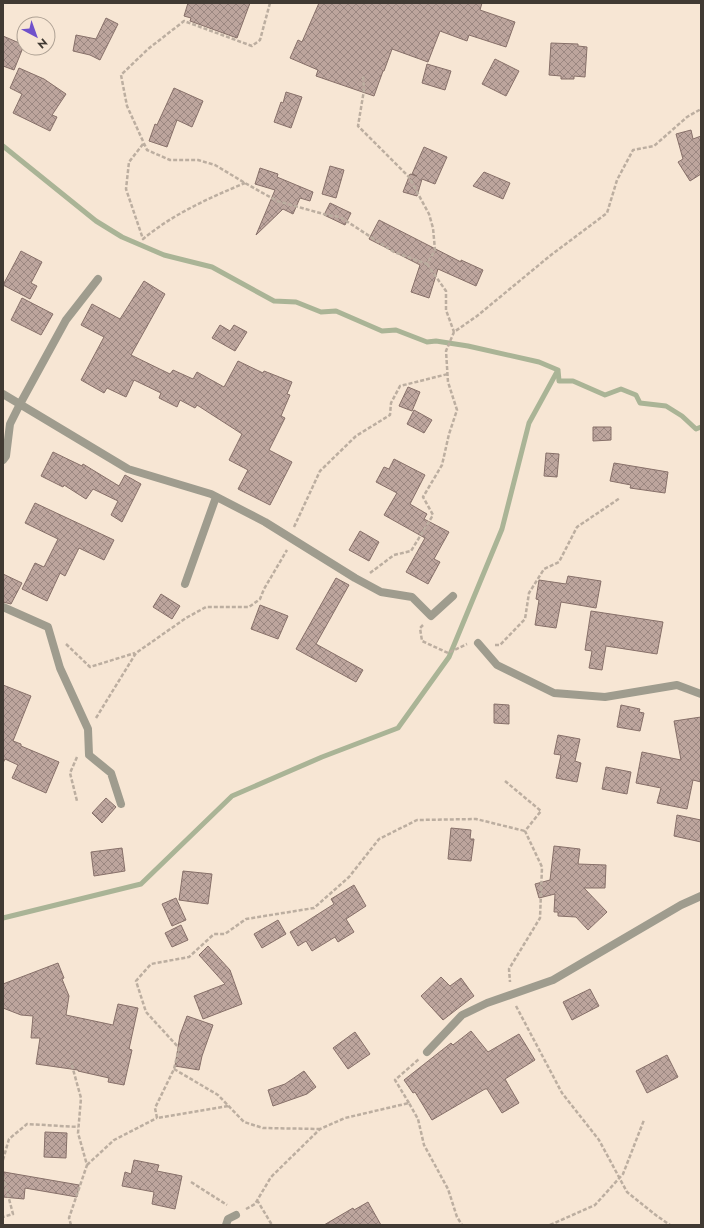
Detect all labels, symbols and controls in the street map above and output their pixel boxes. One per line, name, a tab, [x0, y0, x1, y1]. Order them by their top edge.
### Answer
north arrow	[16, 16, 56, 56]
text: N	[34, 35, 51, 52]

